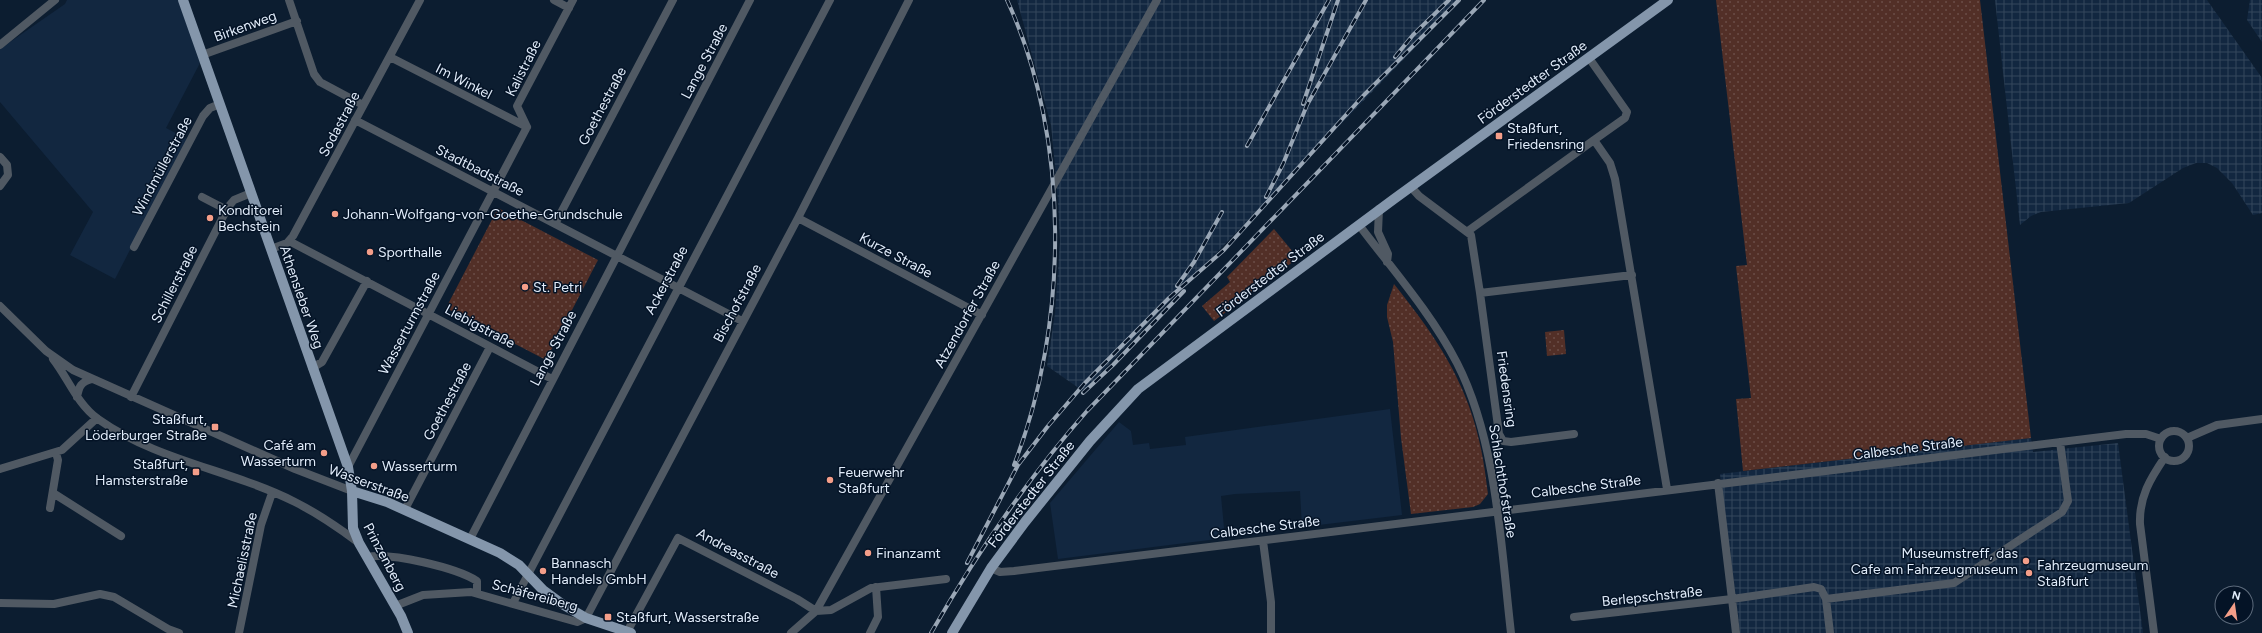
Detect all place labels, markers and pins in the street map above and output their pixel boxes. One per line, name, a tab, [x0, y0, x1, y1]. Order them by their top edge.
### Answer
place label: Staßfurt, Friedensring	[1507, 120, 1584, 153]
marker: Staßfurt, Friedensring	[1494, 131, 1504, 141]
place label: Konditorei Bechstein	[218, 202, 283, 235]
place label: Johann-Wolfgang-von-Goethe-Grundschule	[343, 206, 623, 223]
marker: Johann-Wolfgang-von-Goethe-Grundschule	[330, 209, 340, 219]
marker: Konditorei Bechstein	[205, 213, 215, 223]
place label: Sporthalle	[378, 244, 442, 261]
marker: Sporthalle	[365, 247, 375, 257]
place label: St. Petri	[533, 279, 582, 296]
marker: St. Petri	[520, 282, 530, 292]
place label: Staßfurt, Löderburger Straße	[85, 411, 207, 444]
marker: Staßfurt, Löderburger Straße	[210, 422, 220, 432]
place label: Café am Wasserturm	[241, 437, 316, 470]
marker: Café am Wasserturm	[319, 448, 329, 458]
place label: Staßfurt, Hamsterstraße	[95, 456, 188, 489]
place label: Wasserturm	[382, 458, 457, 475]
marker: Wasserturm	[369, 461, 379, 471]
place label: Feuerwehr Staßfurt	[838, 464, 905, 497]
marker: Staßfurt, Hamsterstraße	[191, 467, 201, 477]
marker: Feuerwehr Staßfurt	[825, 475, 835, 485]
place label: Finanzamt	[876, 545, 941, 562]
place label: Museumstreff, das Cafe am Fahrzeugmuseum	[1851, 545, 2018, 578]
marker: Finanzamt	[863, 548, 873, 558]
place label: Bannasch Handels GmbH	[551, 555, 647, 588]
marker: Museumstreff, das Cafe am Fahrzeugmuseum	[2021, 556, 2031, 566]
place label: Fahrzeugmuseum Staßfurt	[2037, 557, 2148, 590]
marker: Bannasch Handels GmbH	[538, 566, 548, 576]
marker: Fahrzeugmuseum Staßfurt	[2024, 568, 2034, 578]
place label: Staßfurt, Wasserstraße	[616, 609, 760, 626]
marker: Staßfurt, Wasserstraße	[603, 612, 613, 622]

